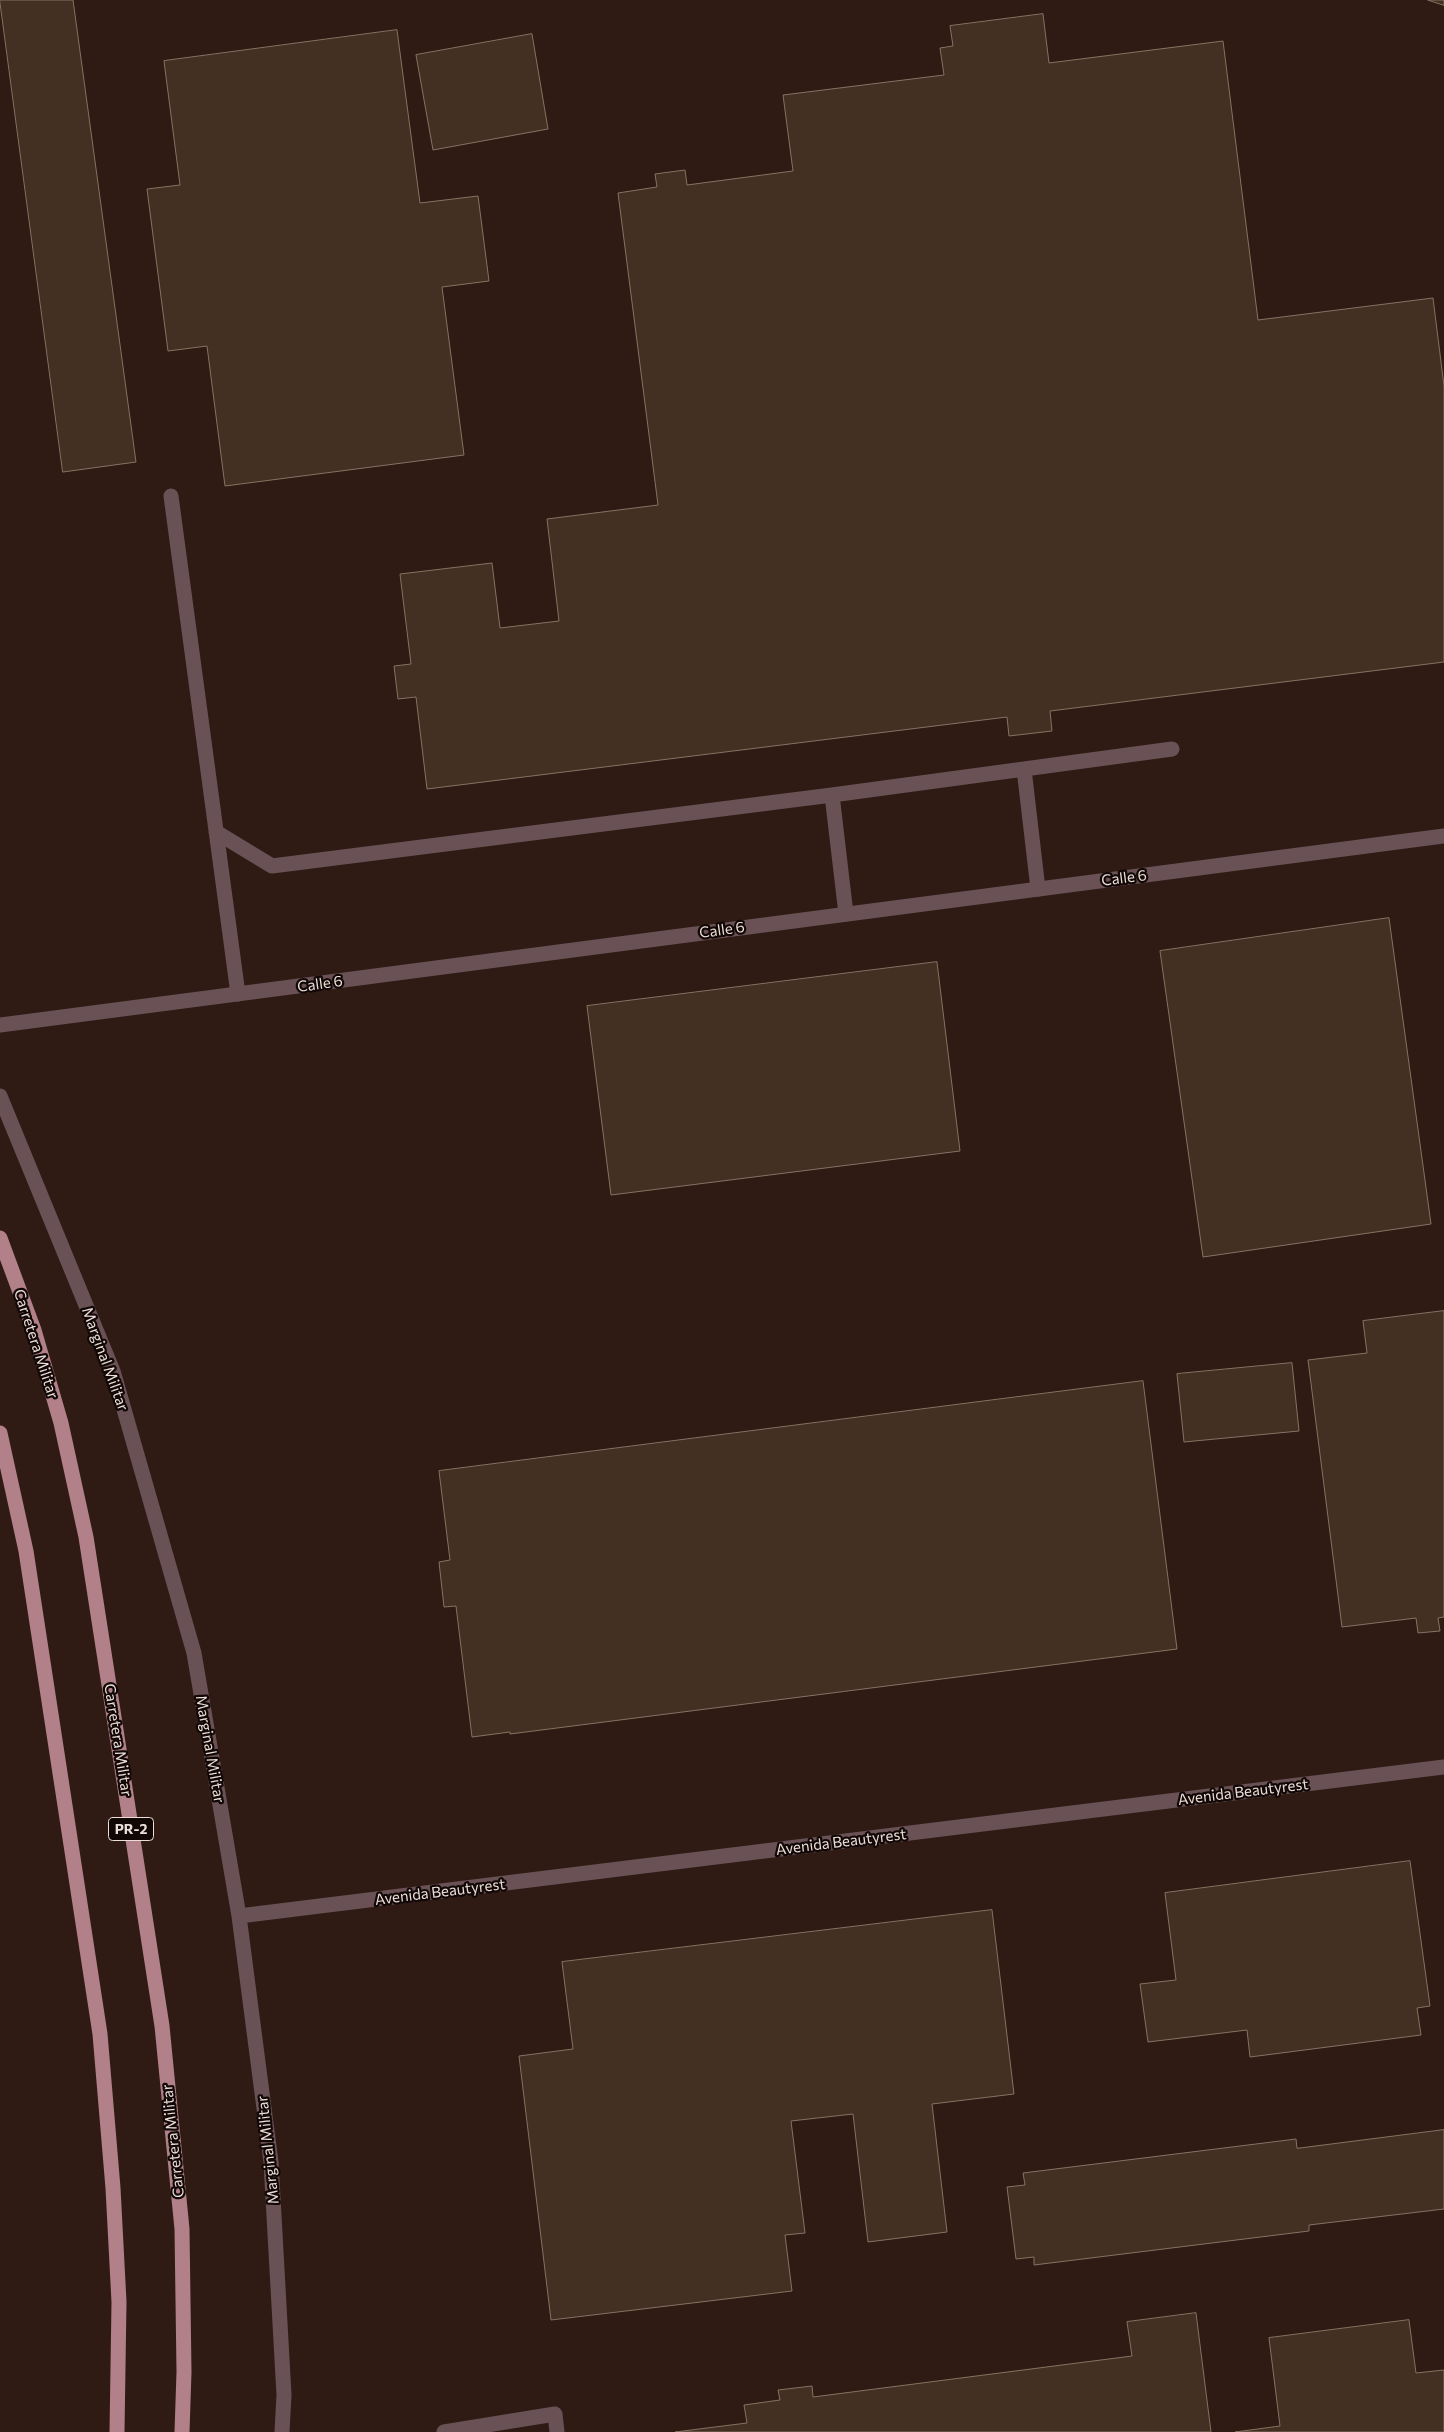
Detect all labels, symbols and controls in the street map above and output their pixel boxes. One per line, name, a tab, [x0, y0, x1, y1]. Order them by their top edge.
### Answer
street label: Calle 6	[1100, 866, 1148, 890]
street label: Calle 6	[698, 918, 746, 942]
street label: Calle 6	[296, 972, 344, 996]
street label: Carretera Militar	[10, 1287, 62, 1401]
street label: Marginal Militar	[78, 1305, 132, 1413]
street label: Carretera Militar	[100, 1682, 136, 1798]
street label: Marginal Militar	[192, 1694, 228, 1804]
street label: Avenida Beautyrest	[1177, 1775, 1309, 1809]
road number: PR-2	[108, 1818, 154, 1840]
street label: Avenida Beautyrest	[775, 1825, 907, 1859]
street label: Avenida Beautyrest	[374, 1875, 506, 1909]
street label: Carretera Militar	[158, 2083, 188, 2199]
street label: Marginal Militar	[253, 2095, 283, 2205]

